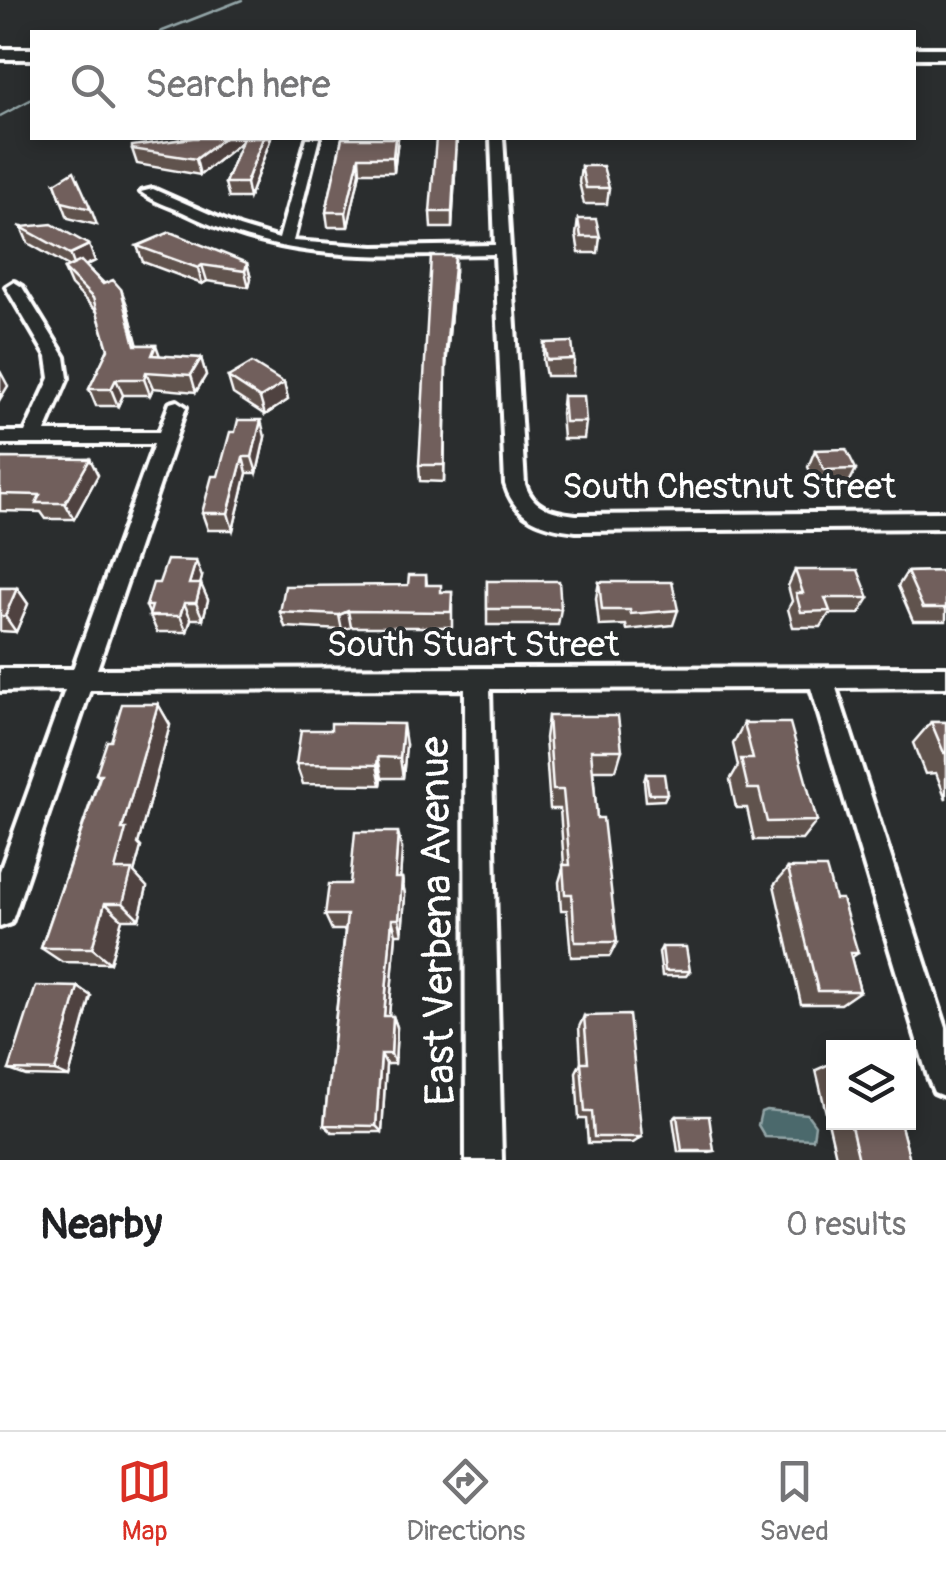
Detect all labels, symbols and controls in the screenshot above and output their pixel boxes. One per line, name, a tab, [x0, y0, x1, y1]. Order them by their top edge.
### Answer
search box	[30, 30, 916, 140]
icon: search	[65, 58, 120, 113]
text: Search here	[145, 61, 331, 109]
street label: South Chestnut Street	[562, 465, 897, 509]
street label: South Stuart Street	[327, 623, 620, 667]
street label: East Verbena Avenue	[409, 736, 467, 1106]
map controls	[826, 1040, 916, 1130]
button: layers	[826, 1040, 916, 1130]
text: Nearby	[40, 1199, 162, 1251]
text: 0 results	[786, 1205, 906, 1245]
tab: Map	[117, 1454, 172, 1549]
tab: Directions	[406, 1454, 525, 1549]
tab: Saved	[759, 1454, 829, 1549]

